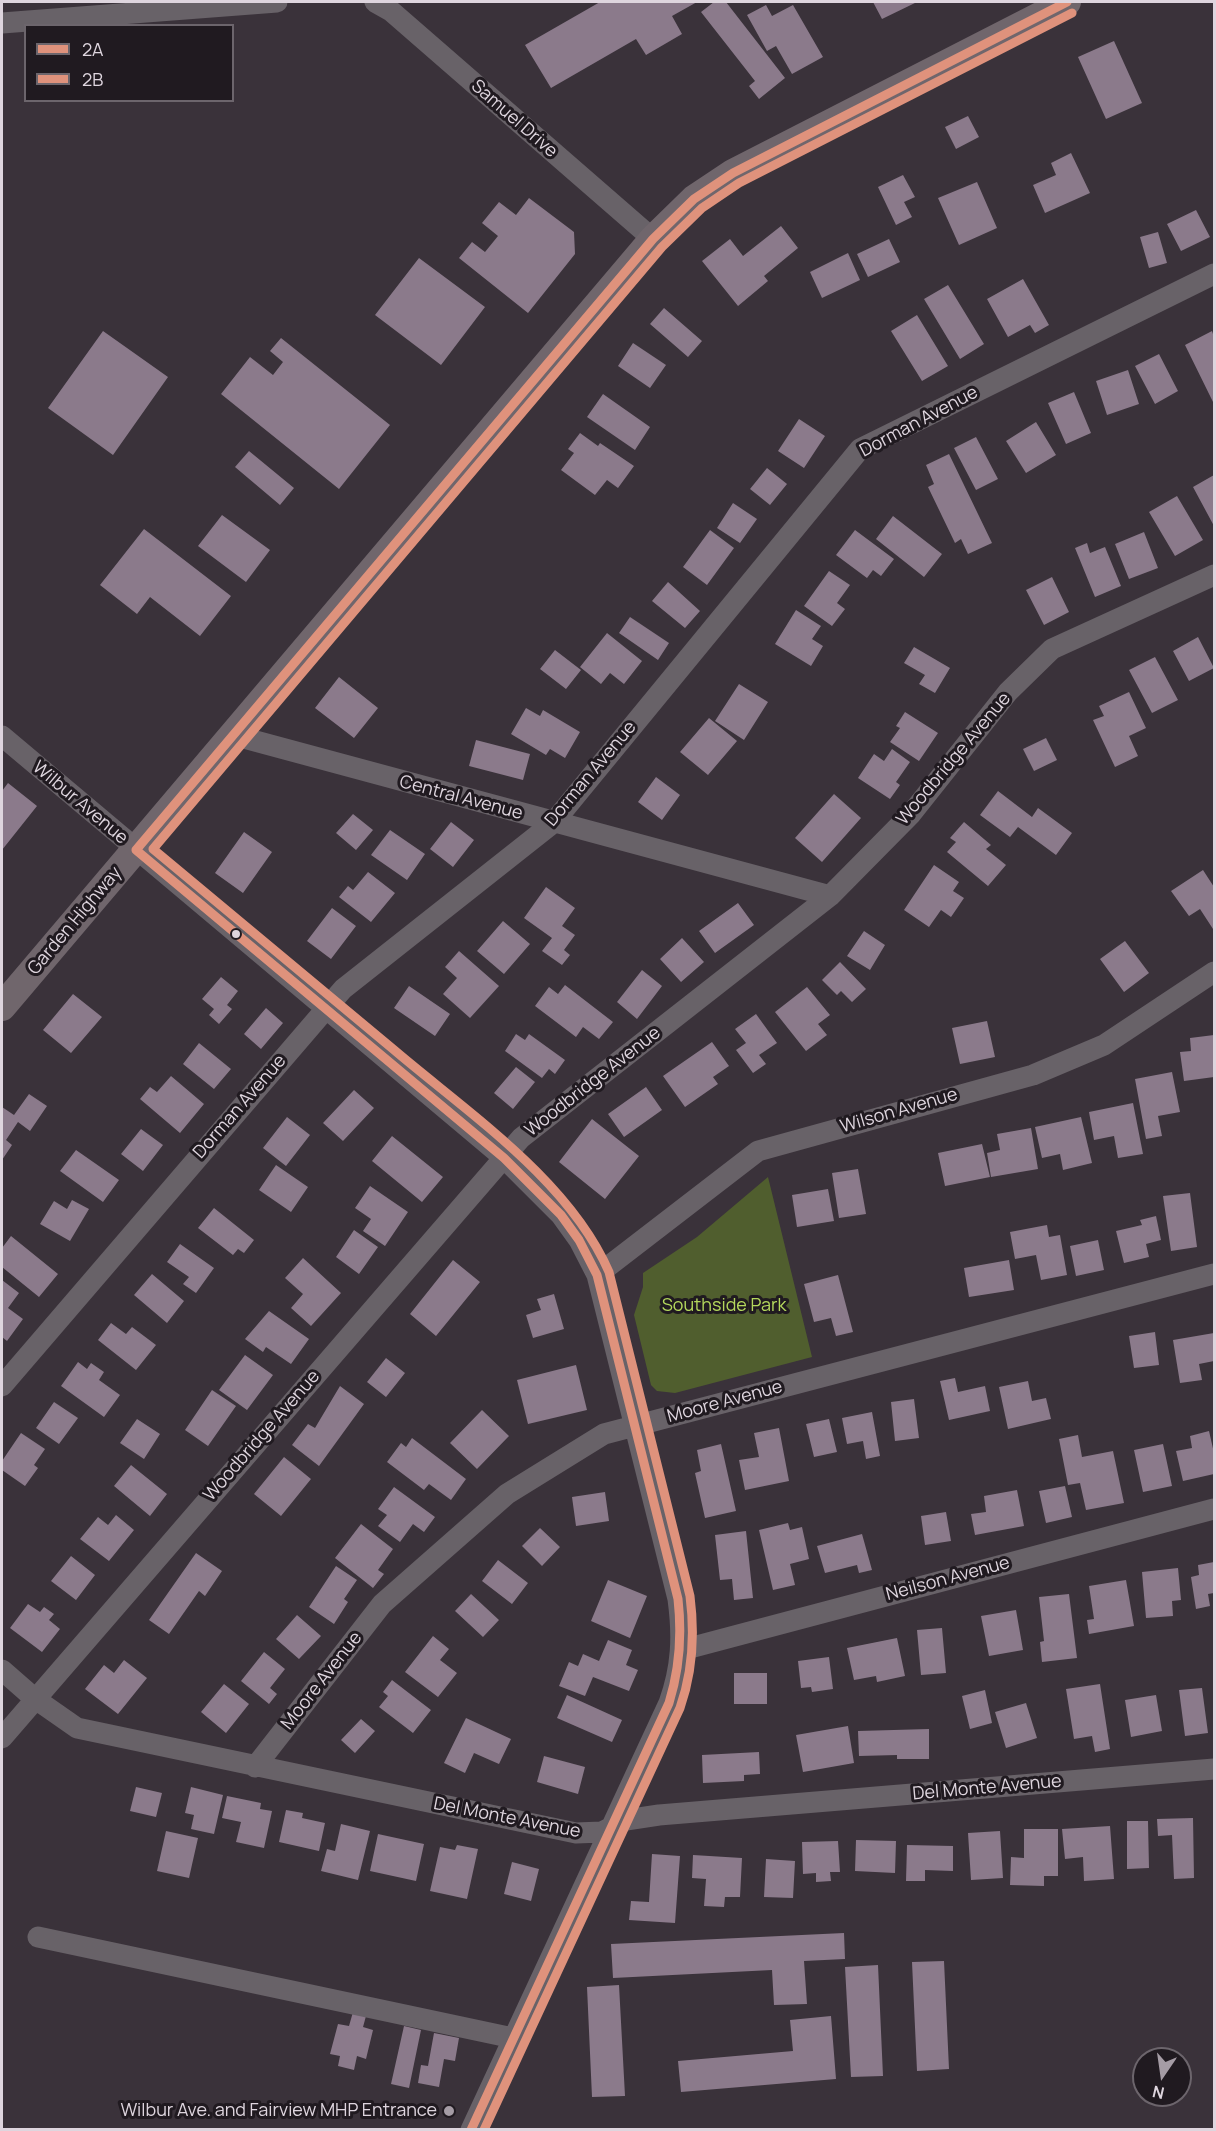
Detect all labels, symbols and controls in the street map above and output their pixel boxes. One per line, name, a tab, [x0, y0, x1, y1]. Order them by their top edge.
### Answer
legend	[24, 24, 234, 102]
text: 2A	[82, 37, 103, 61]
text: 2B	[82, 67, 103, 91]
street label: Samuel Drive	[466, 76, 562, 162]
street label: Dorman Avenue	[856, 382, 982, 462]
street label: Woodbridge Avenue	[892, 688, 1016, 830]
street label: Dorman Avenue	[541, 717, 641, 831]
street label: Wilbur Avenue	[28, 757, 132, 849]
street label: Central Avenue	[397, 771, 525, 825]
street label: Garden Highway	[24, 863, 126, 979]
unlabelled marker	[230, 928, 242, 940]
street label: Woodbridge Avenue	[521, 1022, 665, 1142]
street label: Dorman Avenue	[189, 1051, 291, 1163]
street label: Wilson Avenue	[838, 1084, 960, 1138]
park label: Southside Park	[662, 1295, 786, 1317]
street label: Woodbridge Avenue	[199, 1366, 325, 1506]
street label: Moore Avenue	[665, 1376, 785, 1428]
street label: Neilson Avenue	[884, 1552, 1012, 1606]
street label: Moore Avenue	[277, 1628, 367, 1734]
street label: Del Monte Avenue	[912, 1771, 1062, 1805]
street label: Del Monte Avenue	[432, 1793, 582, 1843]
north arrow	[1132, 2047, 1192, 2107]
text: N	[1150, 2081, 1166, 2105]
place label: Wilbur Ave. and Fairview MHP Entrance	[121, 2100, 437, 2122]
marker: Wilbur Ave. and Fairview MHP Entrance	[442, 2104, 456, 2118]

